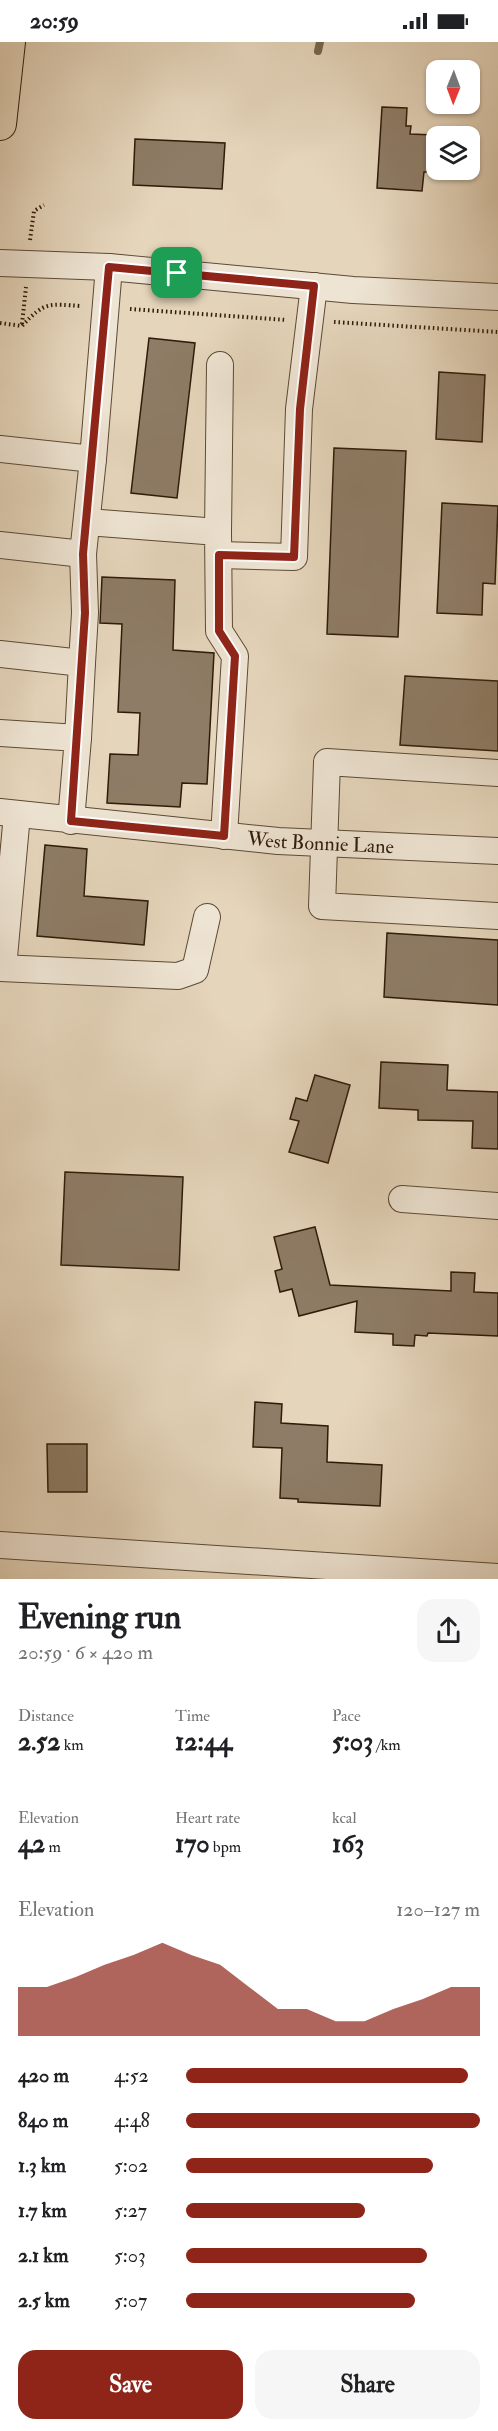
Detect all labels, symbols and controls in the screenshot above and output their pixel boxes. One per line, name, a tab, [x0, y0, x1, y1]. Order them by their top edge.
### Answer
text: 20:59	[30, 7, 79, 35]
north arrow	[426, 60, 480, 114]
map controls	[426, 60, 480, 180]
button: layers	[426, 126, 480, 180]
pin	[151, 247, 202, 298]
icon: arrive	[160, 256, 193, 289]
street label: West Bonnie Lane	[245, 825, 394, 859]
text: Evening run	[18, 1597, 181, 1638]
button: share	[417, 1599, 480, 1662]
text: 20:59 · 6 × 420 m	[18, 1640, 153, 1665]
text: Distance	[18, 1706, 74, 1726]
text: Time	[175, 1706, 210, 1726]
text: Pace	[332, 1706, 361, 1726]
text: 2.52	[18, 1726, 60, 1758]
text: 12:44	[175, 1726, 232, 1758]
text: 5:03	[332, 1726, 373, 1758]
text: km	[60, 1735, 84, 1755]
text: /km	[373, 1735, 401, 1755]
text: Elevation	[18, 1808, 79, 1828]
text: Heart rate	[175, 1808, 240, 1828]
text: kcal	[332, 1808, 357, 1828]
text: 42	[18, 1828, 45, 1860]
text: 170	[175, 1828, 209, 1860]
text: 163	[332, 1828, 364, 1860]
text: m	[45, 1837, 61, 1857]
text: bpm	[209, 1837, 241, 1857]
text: Elevation	[18, 1897, 94, 1922]
text: 120–127 m	[396, 1897, 480, 1922]
text: 420 m	[18, 2063, 69, 2088]
text: 4:52	[114, 2063, 149, 2088]
text: 840 m	[18, 2108, 68, 2133]
text: 4:48	[114, 2108, 150, 2133]
text: 1.3 km	[18, 2153, 66, 2178]
text: 5:02	[114, 2153, 148, 2178]
text: 1.7 km	[18, 2198, 67, 2223]
text: 5:27	[114, 2198, 147, 2223]
text: 2.1 km	[18, 2243, 68, 2268]
text: 5:03	[114, 2243, 146, 2268]
text: 2.5 km	[18, 2288, 70, 2313]
text: 5:07	[114, 2288, 147, 2313]
button: Save	[18, 2350, 243, 2419]
button: Share	[255, 2350, 480, 2419]

